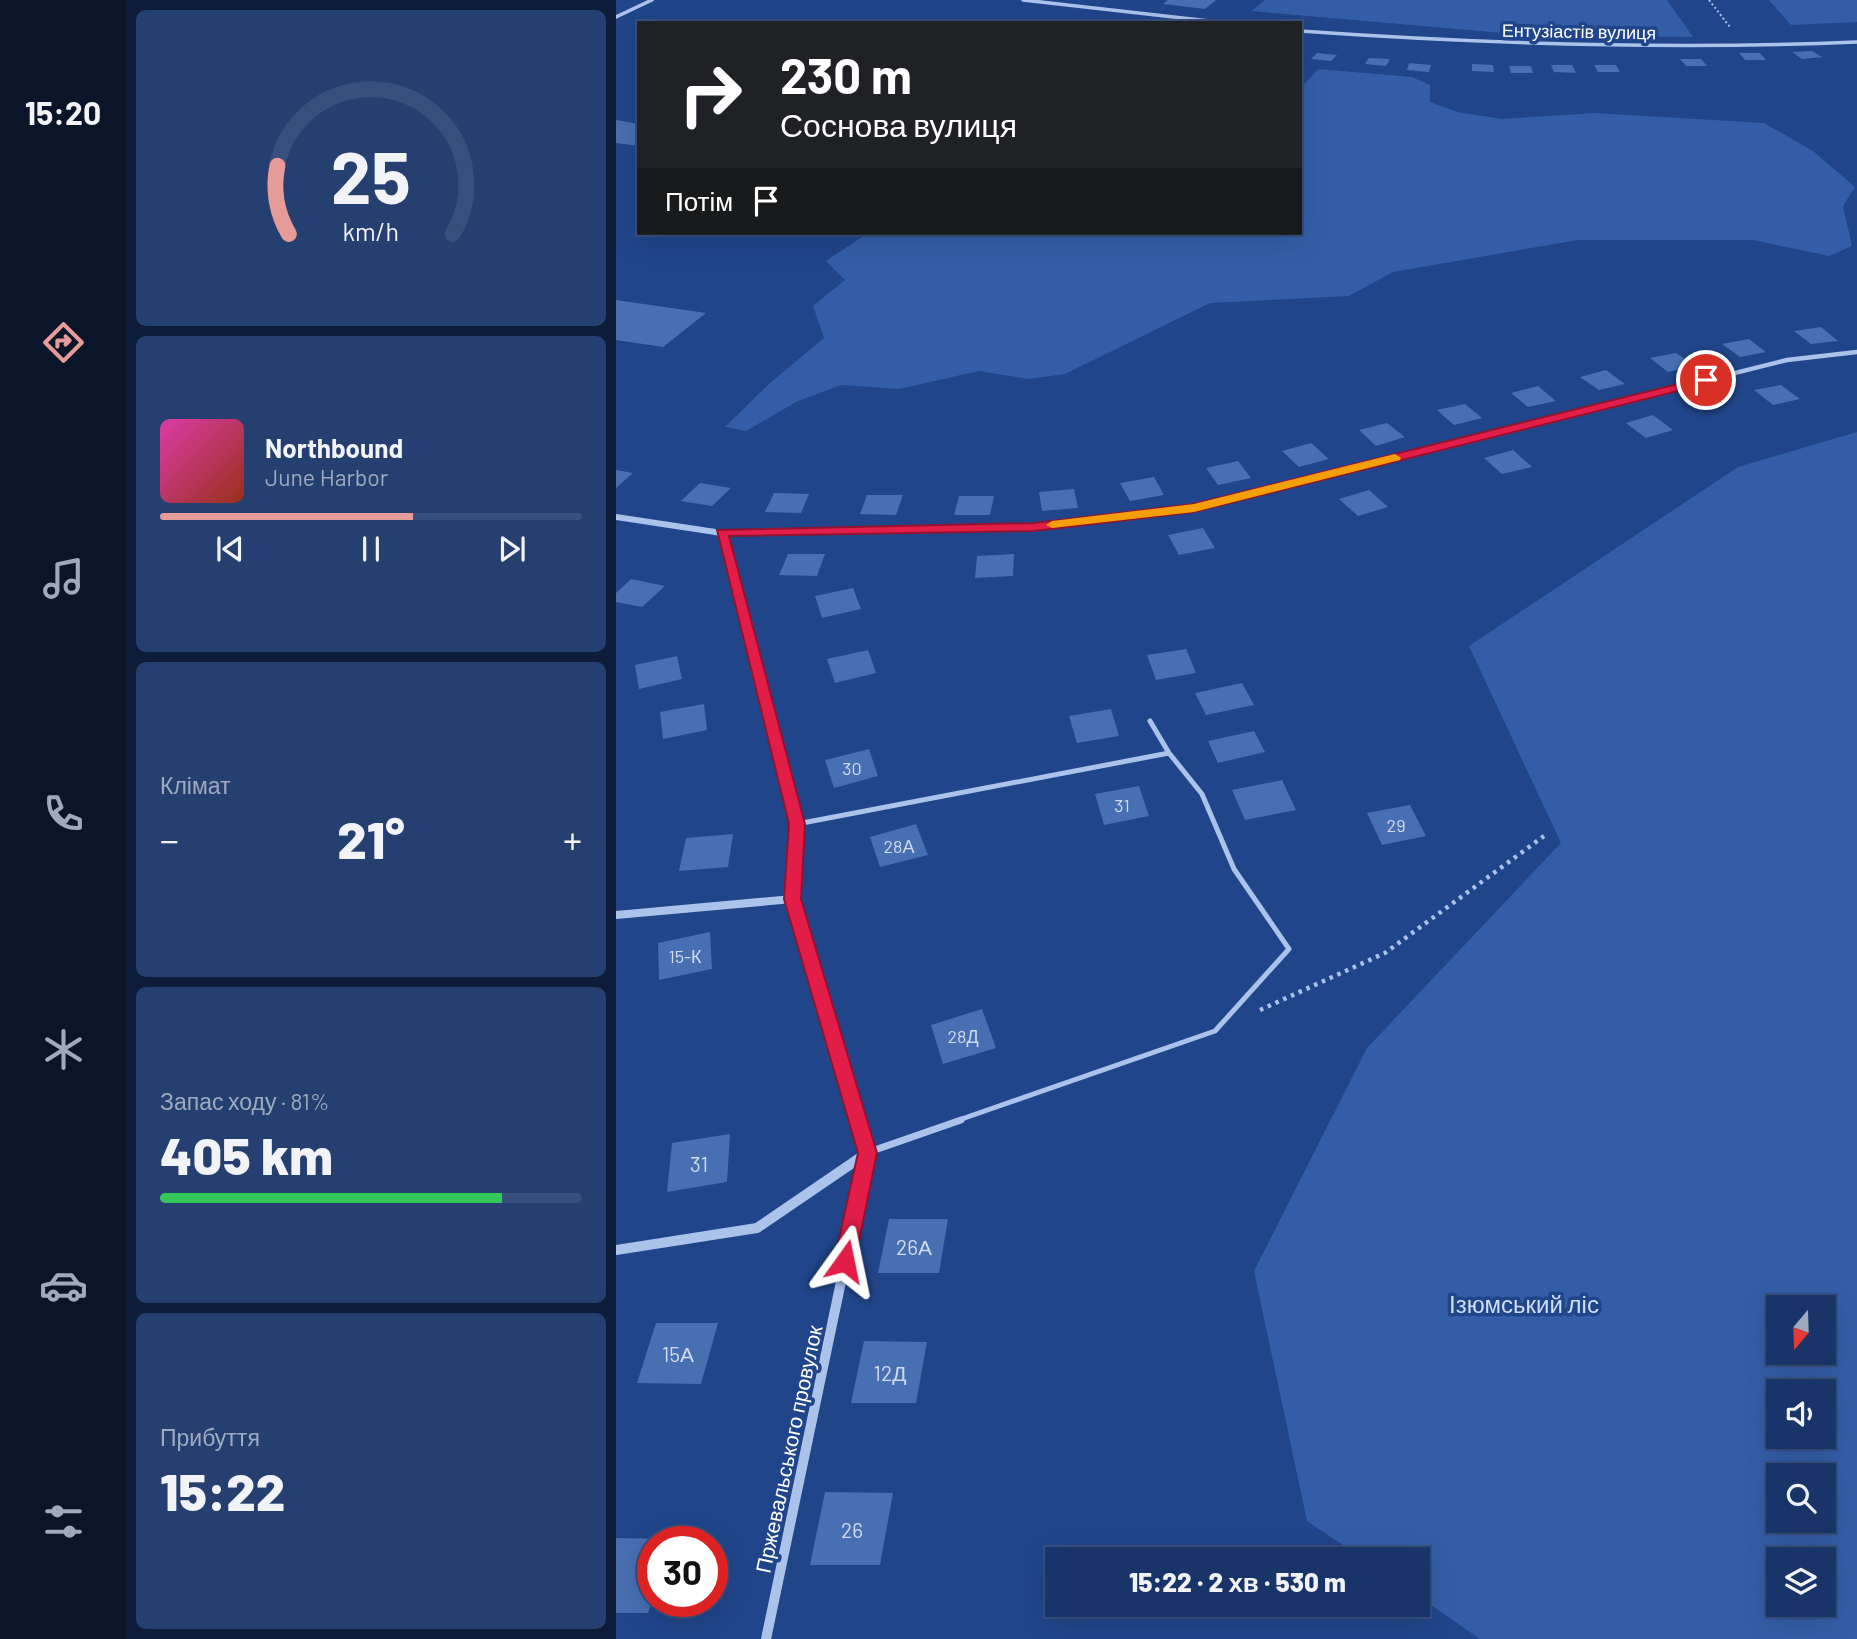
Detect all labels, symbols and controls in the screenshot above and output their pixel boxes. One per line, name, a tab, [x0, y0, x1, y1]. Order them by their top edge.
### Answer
street label: Ентузіастів вулиця	[1502, 19, 1656, 43]
text: 230 m	[780, 45, 912, 104]
icon: right	[665, 49, 756, 140]
text: 15:20	[25, 93, 101, 131]
text: Соснова вулиця	[780, 105, 1017, 143]
text: 25	[331, 131, 411, 219]
icon: arrive	[747, 182, 785, 220]
text: Потім	[665, 185, 733, 216]
text: km/h	[343, 216, 399, 246]
icon: directions	[39, 318, 88, 367]
pin	[1676, 350, 1736, 410]
icon: arrive	[1687, 361, 1725, 399]
text: Northbound	[265, 432, 403, 463]
text: June Harbor	[265, 463, 388, 491]
icon: previous	[211, 530, 249, 568]
icon: pause	[352, 530, 390, 568]
icon: next	[493, 530, 531, 568]
icon: music	[39, 554, 88, 603]
house number: 30	[842, 757, 862, 779]
text: Клімат	[160, 771, 231, 799]
icon: phone	[39, 789, 88, 838]
house number: 31	[1114, 794, 1130, 816]
text: 21°	[337, 807, 405, 869]
house number: 29	[1386, 814, 1406, 836]
text: −	[160, 816, 179, 862]
text: +	[563, 816, 582, 862]
house number: 28А	[883, 835, 915, 857]
house number: 15-К	[668, 945, 702, 967]
icon: climate	[39, 1025, 88, 1074]
house number: 28Д	[947, 1025, 979, 1047]
text: Запас ходу · 81%	[160, 1087, 329, 1115]
text: 405 km	[160, 1123, 333, 1185]
house number: 31	[690, 1151, 708, 1176]
position arrow	[808, 1224, 882, 1298]
house number: 26А	[896, 1234, 932, 1259]
icon: car	[39, 1261, 88, 1310]
park label: Ізюмський ліс	[1449, 1289, 1599, 1318]
north arrow	[1766, 1295, 1836, 1365]
map controls	[1766, 1295, 1836, 1617]
street label: Пржевальського провулок	[749, 1322, 827, 1575]
house number: 15А	[662, 1341, 694, 1366]
house number: 12Д	[874, 1360, 906, 1385]
button: sound	[1766, 1379, 1836, 1449]
text: Прибуття	[160, 1423, 260, 1451]
text: 15:22	[160, 1459, 285, 1521]
button: search	[1766, 1463, 1836, 1533]
icon: filters	[39, 1497, 88, 1546]
house number: 26	[841, 1517, 863, 1542]
speed limit sign: 30	[637, 1526, 728, 1617]
button: layers	[1766, 1547, 1836, 1617]
text: 15:22 · 2 хв · 530 m	[1129, 1566, 1346, 1597]

